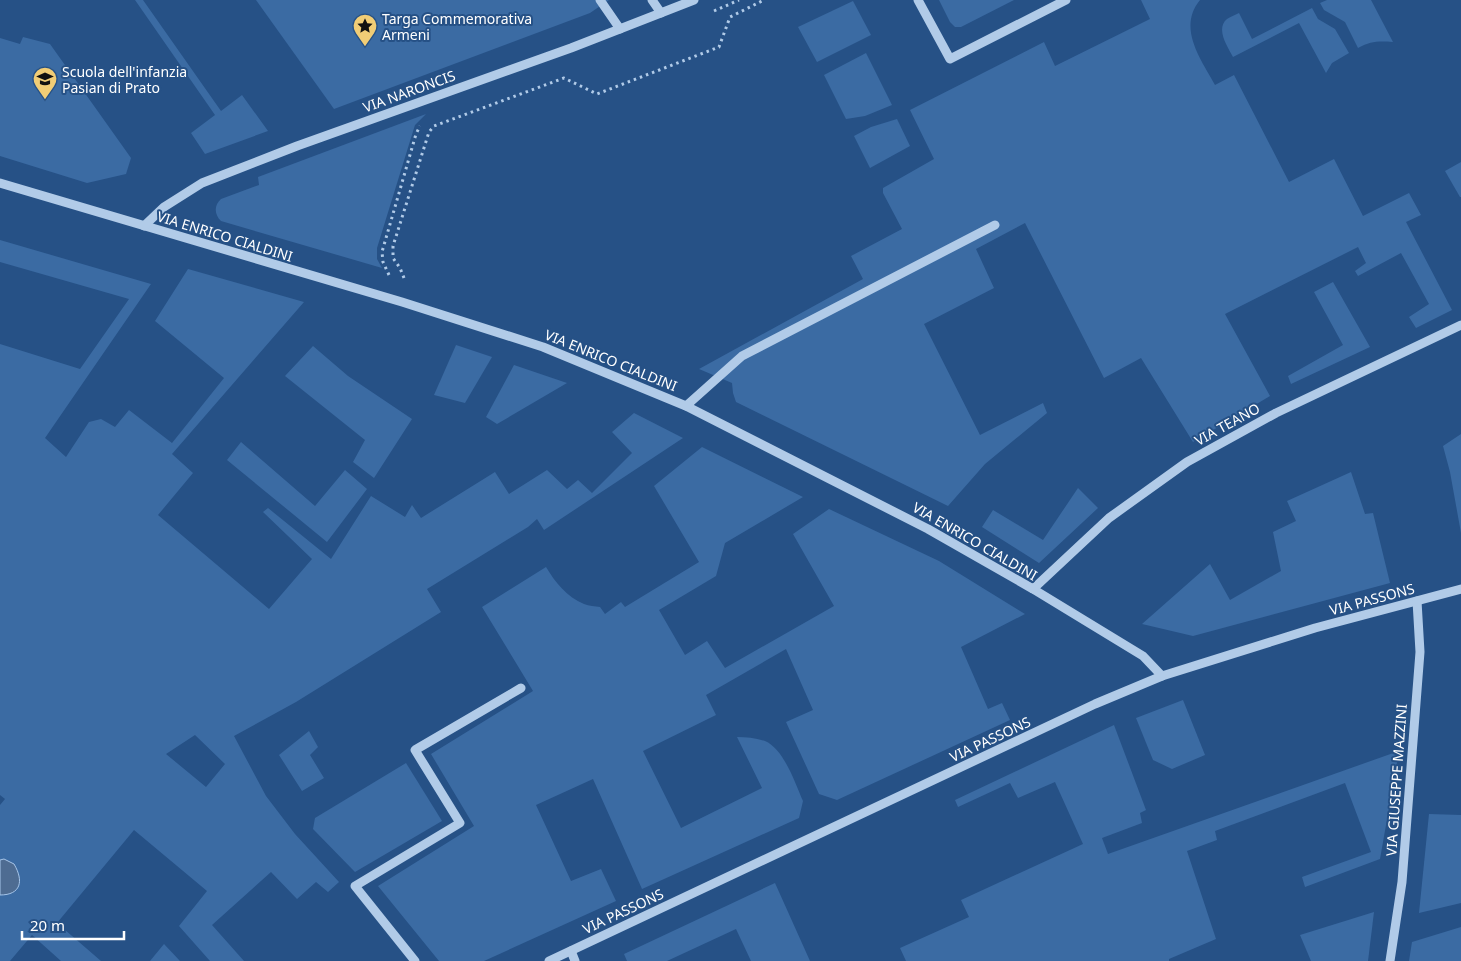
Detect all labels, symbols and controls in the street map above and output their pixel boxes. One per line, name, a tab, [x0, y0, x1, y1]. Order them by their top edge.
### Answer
place label: Targa Commemorativa Armeni	[382, 9, 532, 44]
place icon: Targa Commemorativa Armeni	[352, 13, 378, 47]
place label: Scuola dell'infanzia Pasian di Prato	[62, 62, 187, 97]
street label: VIA NARONCIS	[360, 65, 458, 116]
school or university icon: Scuola dell'infanzia Pasian di Prato	[32, 66, 58, 100]
street label: VIA ENRICO CIALDINI	[155, 206, 295, 266]
street label: VIA ENRICO CIALDINI	[542, 325, 680, 395]
street label: VIA TEANO	[1191, 398, 1263, 450]
street label: VIA ENRICO CIALDINI	[909, 498, 1041, 585]
street label: VIA PASSONS	[1327, 578, 1417, 619]
street label: VIA GIUSEPPE MAZZINI	[1381, 703, 1411, 857]
street label: VIA PASSONS	[947, 712, 1034, 766]
street label: VIA PASSONS	[580, 884, 667, 938]
scale bar	[22, 908, 125, 940]
text: 20 m	[30, 915, 65, 935]

